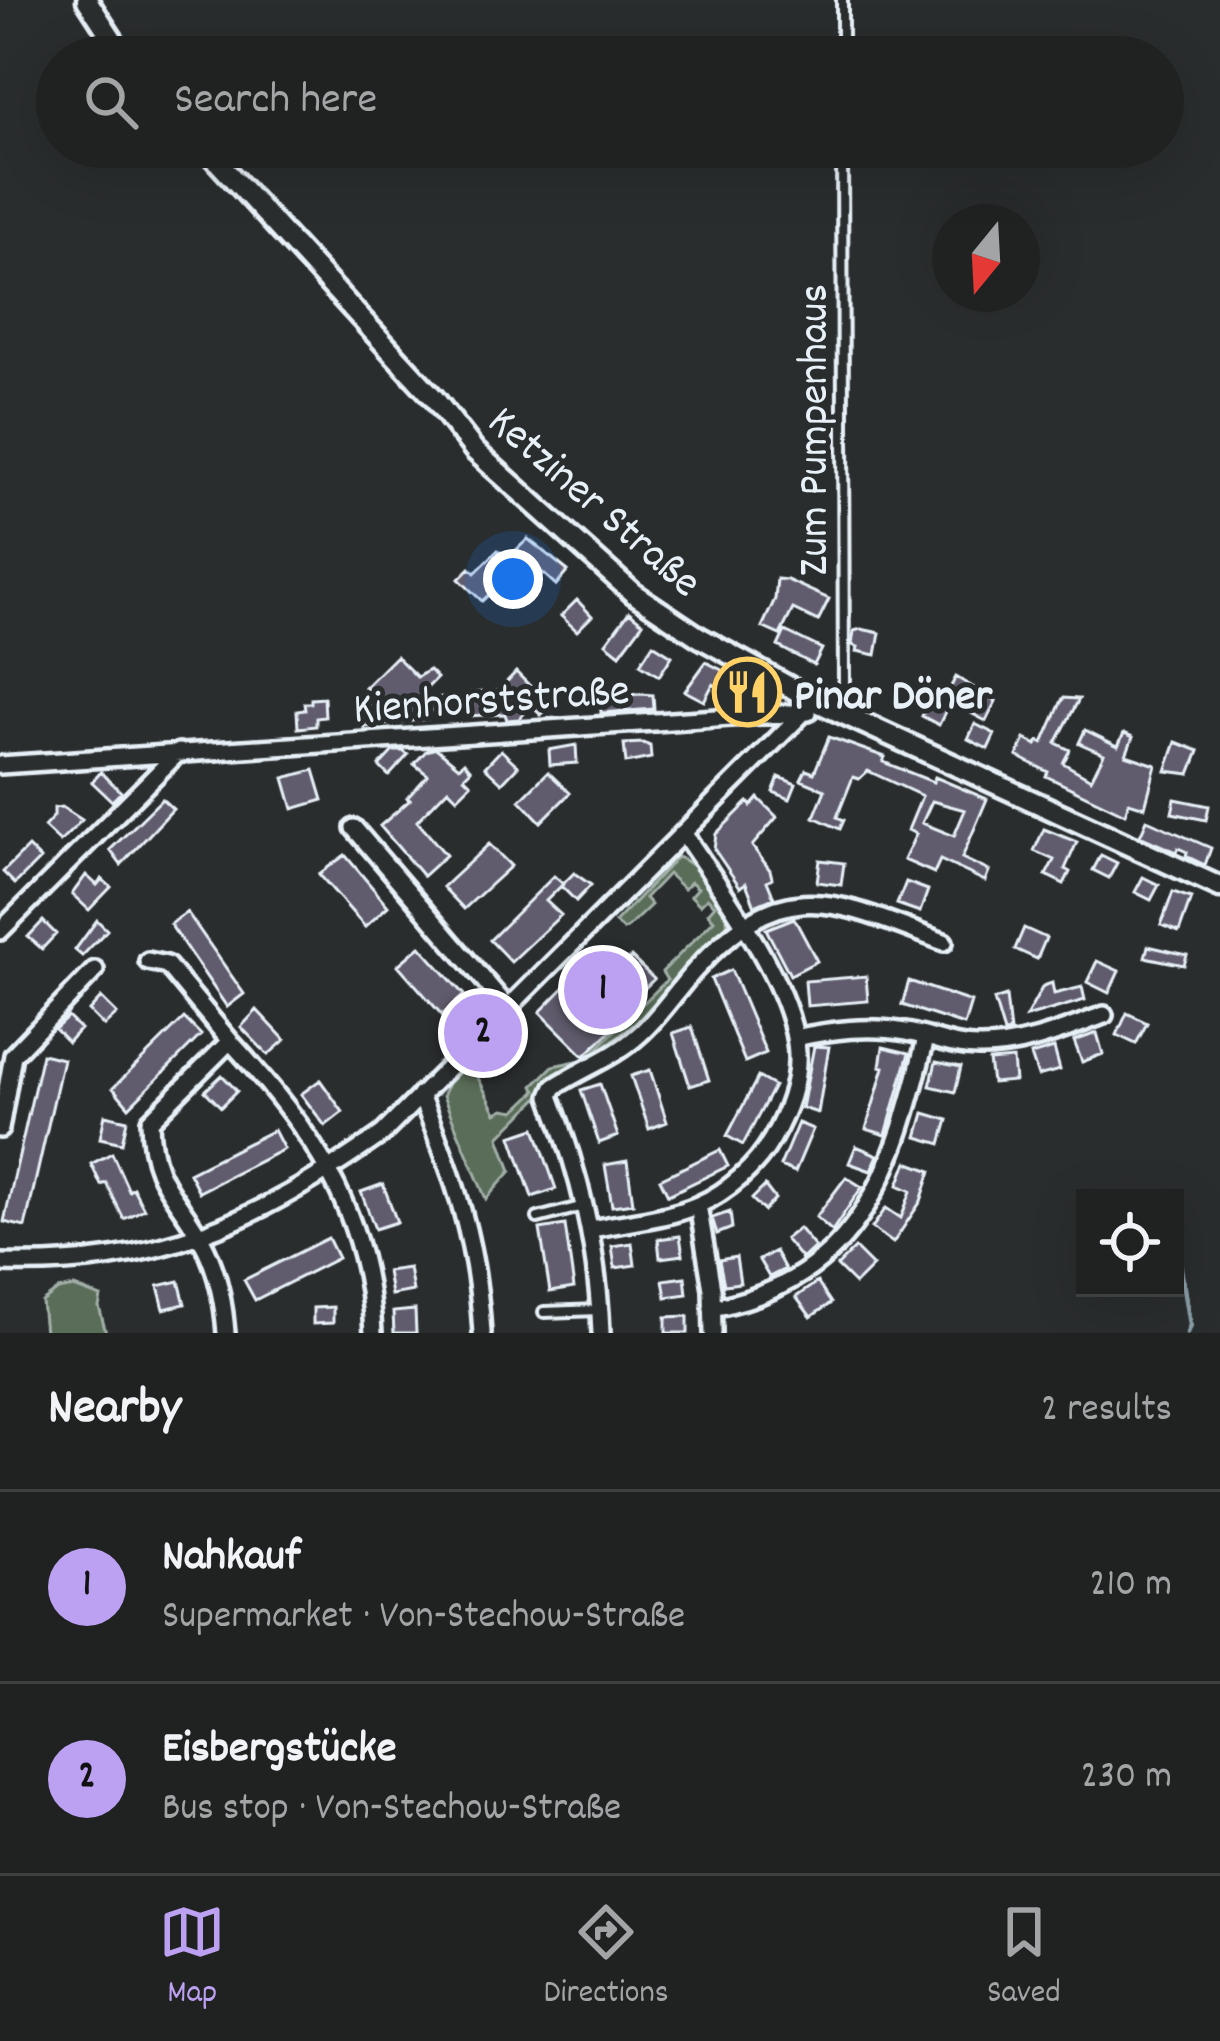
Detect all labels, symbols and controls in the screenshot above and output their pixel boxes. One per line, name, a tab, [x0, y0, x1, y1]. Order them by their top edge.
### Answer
search box	[36, 36, 1184, 168]
icon: search	[78, 69, 144, 135]
text: Search here	[174, 70, 377, 134]
north arrow	[932, 204, 1040, 312]
street label: Zum Pumpenhaus	[785, 284, 849, 576]
street label: Ketziner Straße	[471, 393, 714, 616]
your location	[483, 549, 543, 609]
restaurant icon: Pinar Döner	[712, 657, 782, 727]
street label: Kienhorststraße	[351, 661, 632, 745]
place label: Pinar Döner	[794, 667, 993, 731]
pin: 1	[564, 945, 642, 1035]
pin: 2	[444, 988, 522, 1078]
map controls	[1076, 1189, 1184, 1297]
button: locate	[1076, 1189, 1184, 1297]
text: Nearby	[48, 1375, 181, 1447]
text: 2 results	[1041, 1384, 1172, 1439]
text: Nahkauf	[162, 1527, 301, 1591]
text: 1	[83, 1559, 91, 1614]
text: 210 m	[1089, 1559, 1172, 1614]
text: Supermarket · Von-Stechow-Straße	[162, 1591, 685, 1646]
text: Eisbergstücke	[162, 1719, 397, 1783]
text: 2	[78, 1751, 96, 1806]
text: 230 m	[1081, 1751, 1172, 1806]
text: Bus stop · Von-Stechow-Straße	[162, 1783, 621, 1838]
tab: Map	[159, 1899, 225, 2018]
tab: Directions	[544, 1899, 669, 2018]
tab: Saved	[987, 1899, 1061, 2018]

